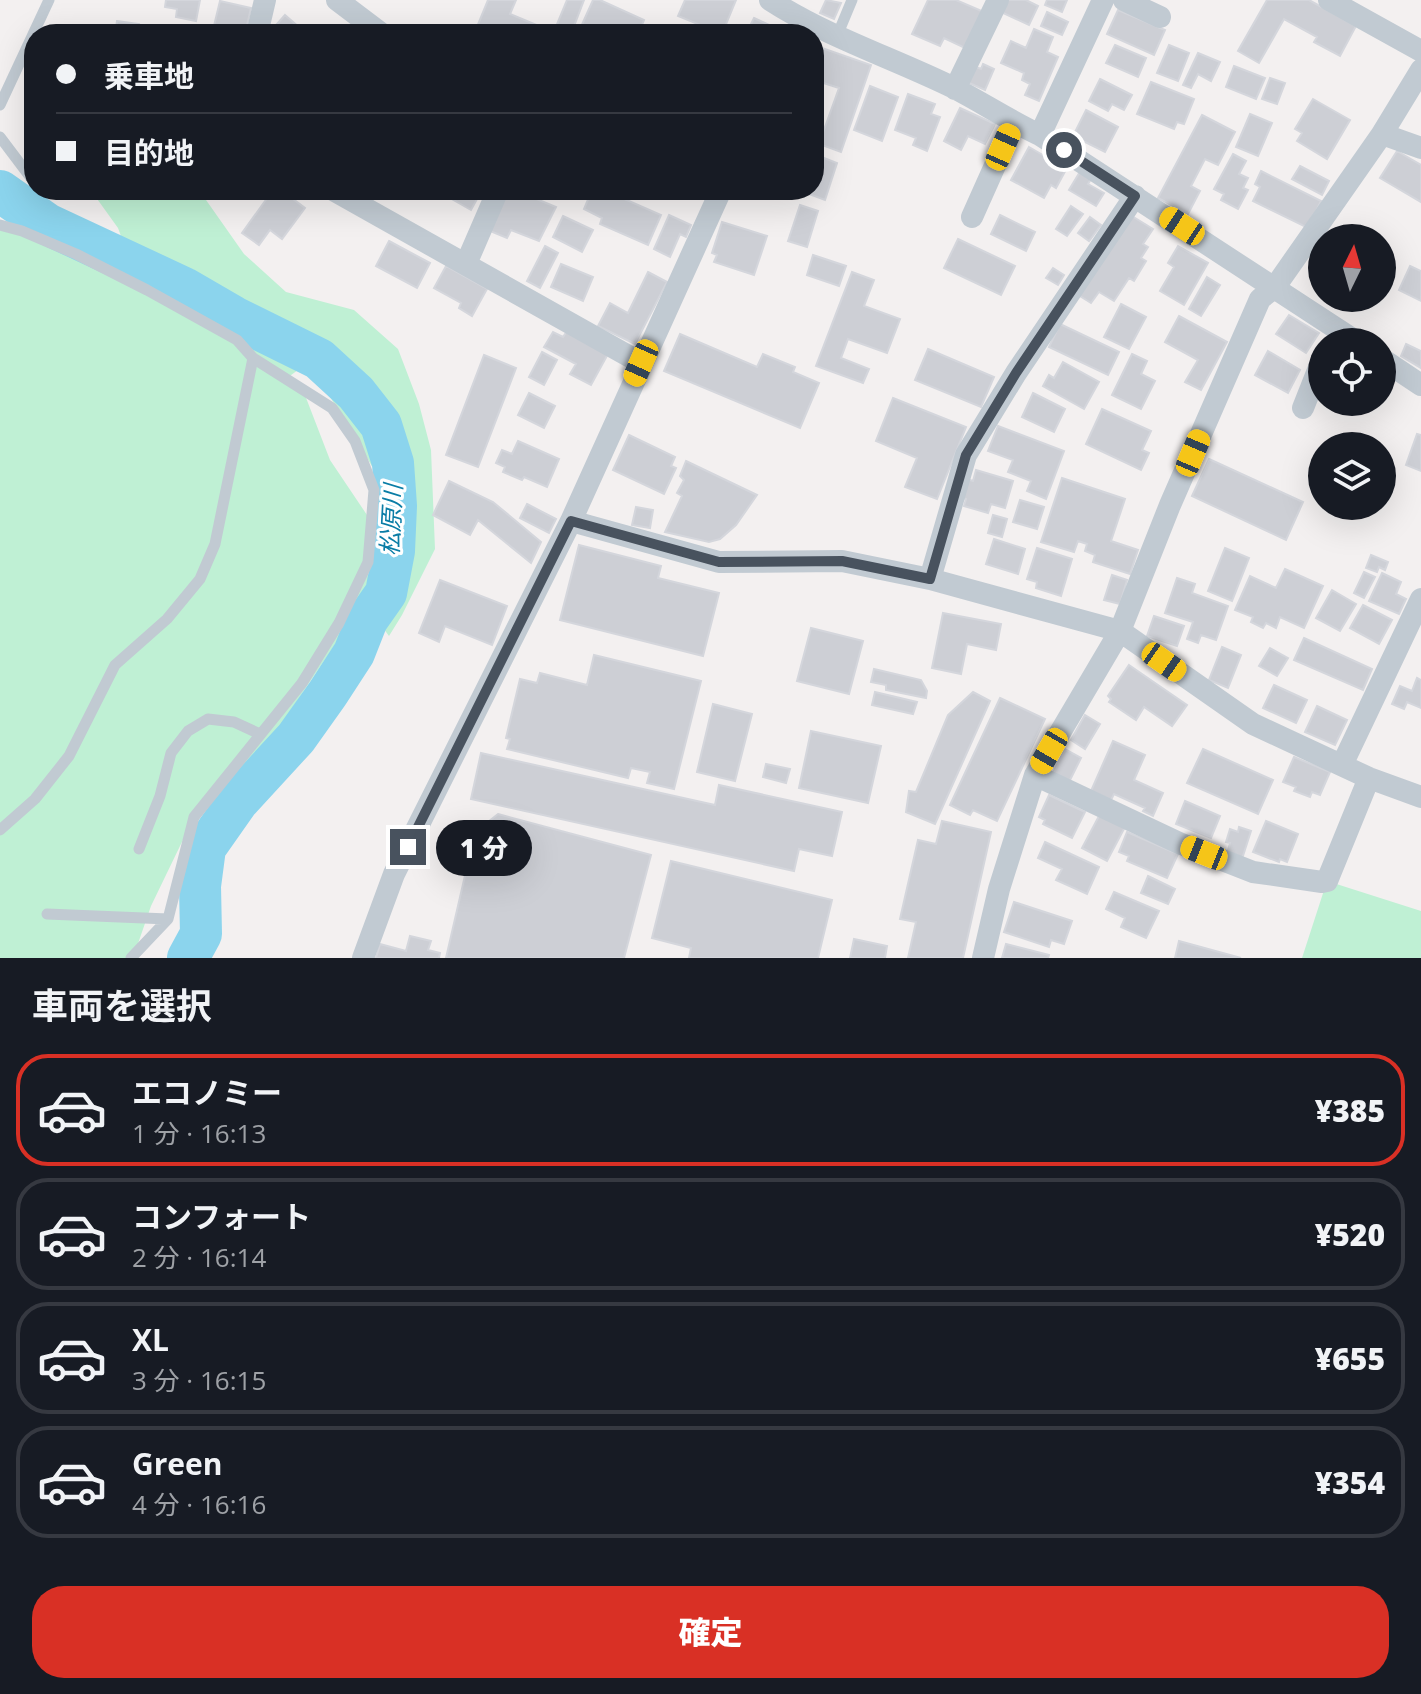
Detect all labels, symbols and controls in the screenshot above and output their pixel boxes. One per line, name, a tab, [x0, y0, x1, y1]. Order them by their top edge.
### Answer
text: 乗車地	[104, 55, 194, 96]
car	[982, 120, 1024, 174]
text: 目的地	[104, 132, 194, 173]
route start	[1046, 132, 1082, 168]
car	[1155, 203, 1209, 249]
north arrow	[1308, 224, 1396, 312]
map controls	[1308, 224, 1396, 520]
button: locate	[1308, 328, 1396, 416]
car	[620, 336, 662, 390]
car	[1173, 426, 1213, 480]
button: layers	[1308, 432, 1396, 520]
water label: 松原川	[372, 480, 409, 557]
car	[1137, 638, 1191, 686]
car	[1027, 724, 1071, 778]
callout: 1 分	[436, 819, 532, 875]
route end	[390, 829, 426, 865]
text: 1 分	[460, 830, 508, 866]
car	[1177, 833, 1231, 873]
text: 車両を選択	[32, 981, 212, 1030]
text: エコノミー	[132, 1072, 282, 1113]
icon: car	[36, 1074, 108, 1146]
text: ¥385	[1315, 1090, 1385, 1131]
text: 1 分 · 16:13	[132, 1115, 266, 1151]
text: コンフォート	[132, 1196, 311, 1237]
icon: car	[36, 1198, 108, 1270]
text: ¥520	[1315, 1214, 1385, 1255]
text: 2 分 · 16:14	[132, 1239, 266, 1275]
text: XL	[132, 1319, 169, 1360]
icon: car	[36, 1322, 108, 1394]
text: ¥655	[1315, 1338, 1385, 1379]
text: 3 分 · 16:15	[132, 1362, 266, 1398]
text: Green	[132, 1443, 223, 1484]
icon: car	[36, 1446, 108, 1518]
text: ¥354	[1315, 1462, 1385, 1503]
text: 4 分 · 16:16	[132, 1486, 266, 1522]
button: 確定	[32, 1586, 1389, 1678]

